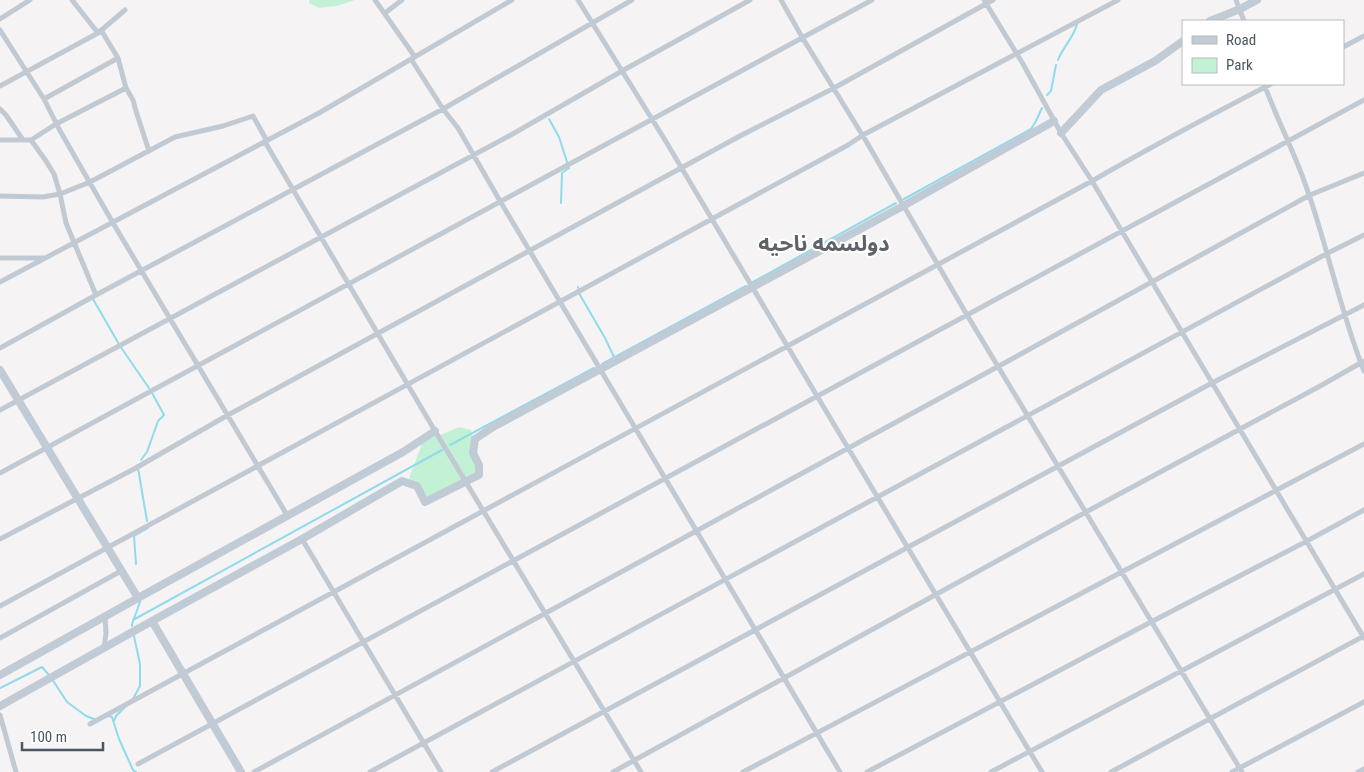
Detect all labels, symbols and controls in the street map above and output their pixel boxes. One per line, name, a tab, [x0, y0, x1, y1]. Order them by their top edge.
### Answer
legend	[1182, 20, 1344, 85]
text: Road	[1226, 31, 1256, 49]
text: Park	[1226, 56, 1253, 74]
district label: دولسمه ناحیه	[758, 231, 890, 256]
scale bar	[22, 720, 104, 752]
text: 100 m	[30, 728, 67, 746]

